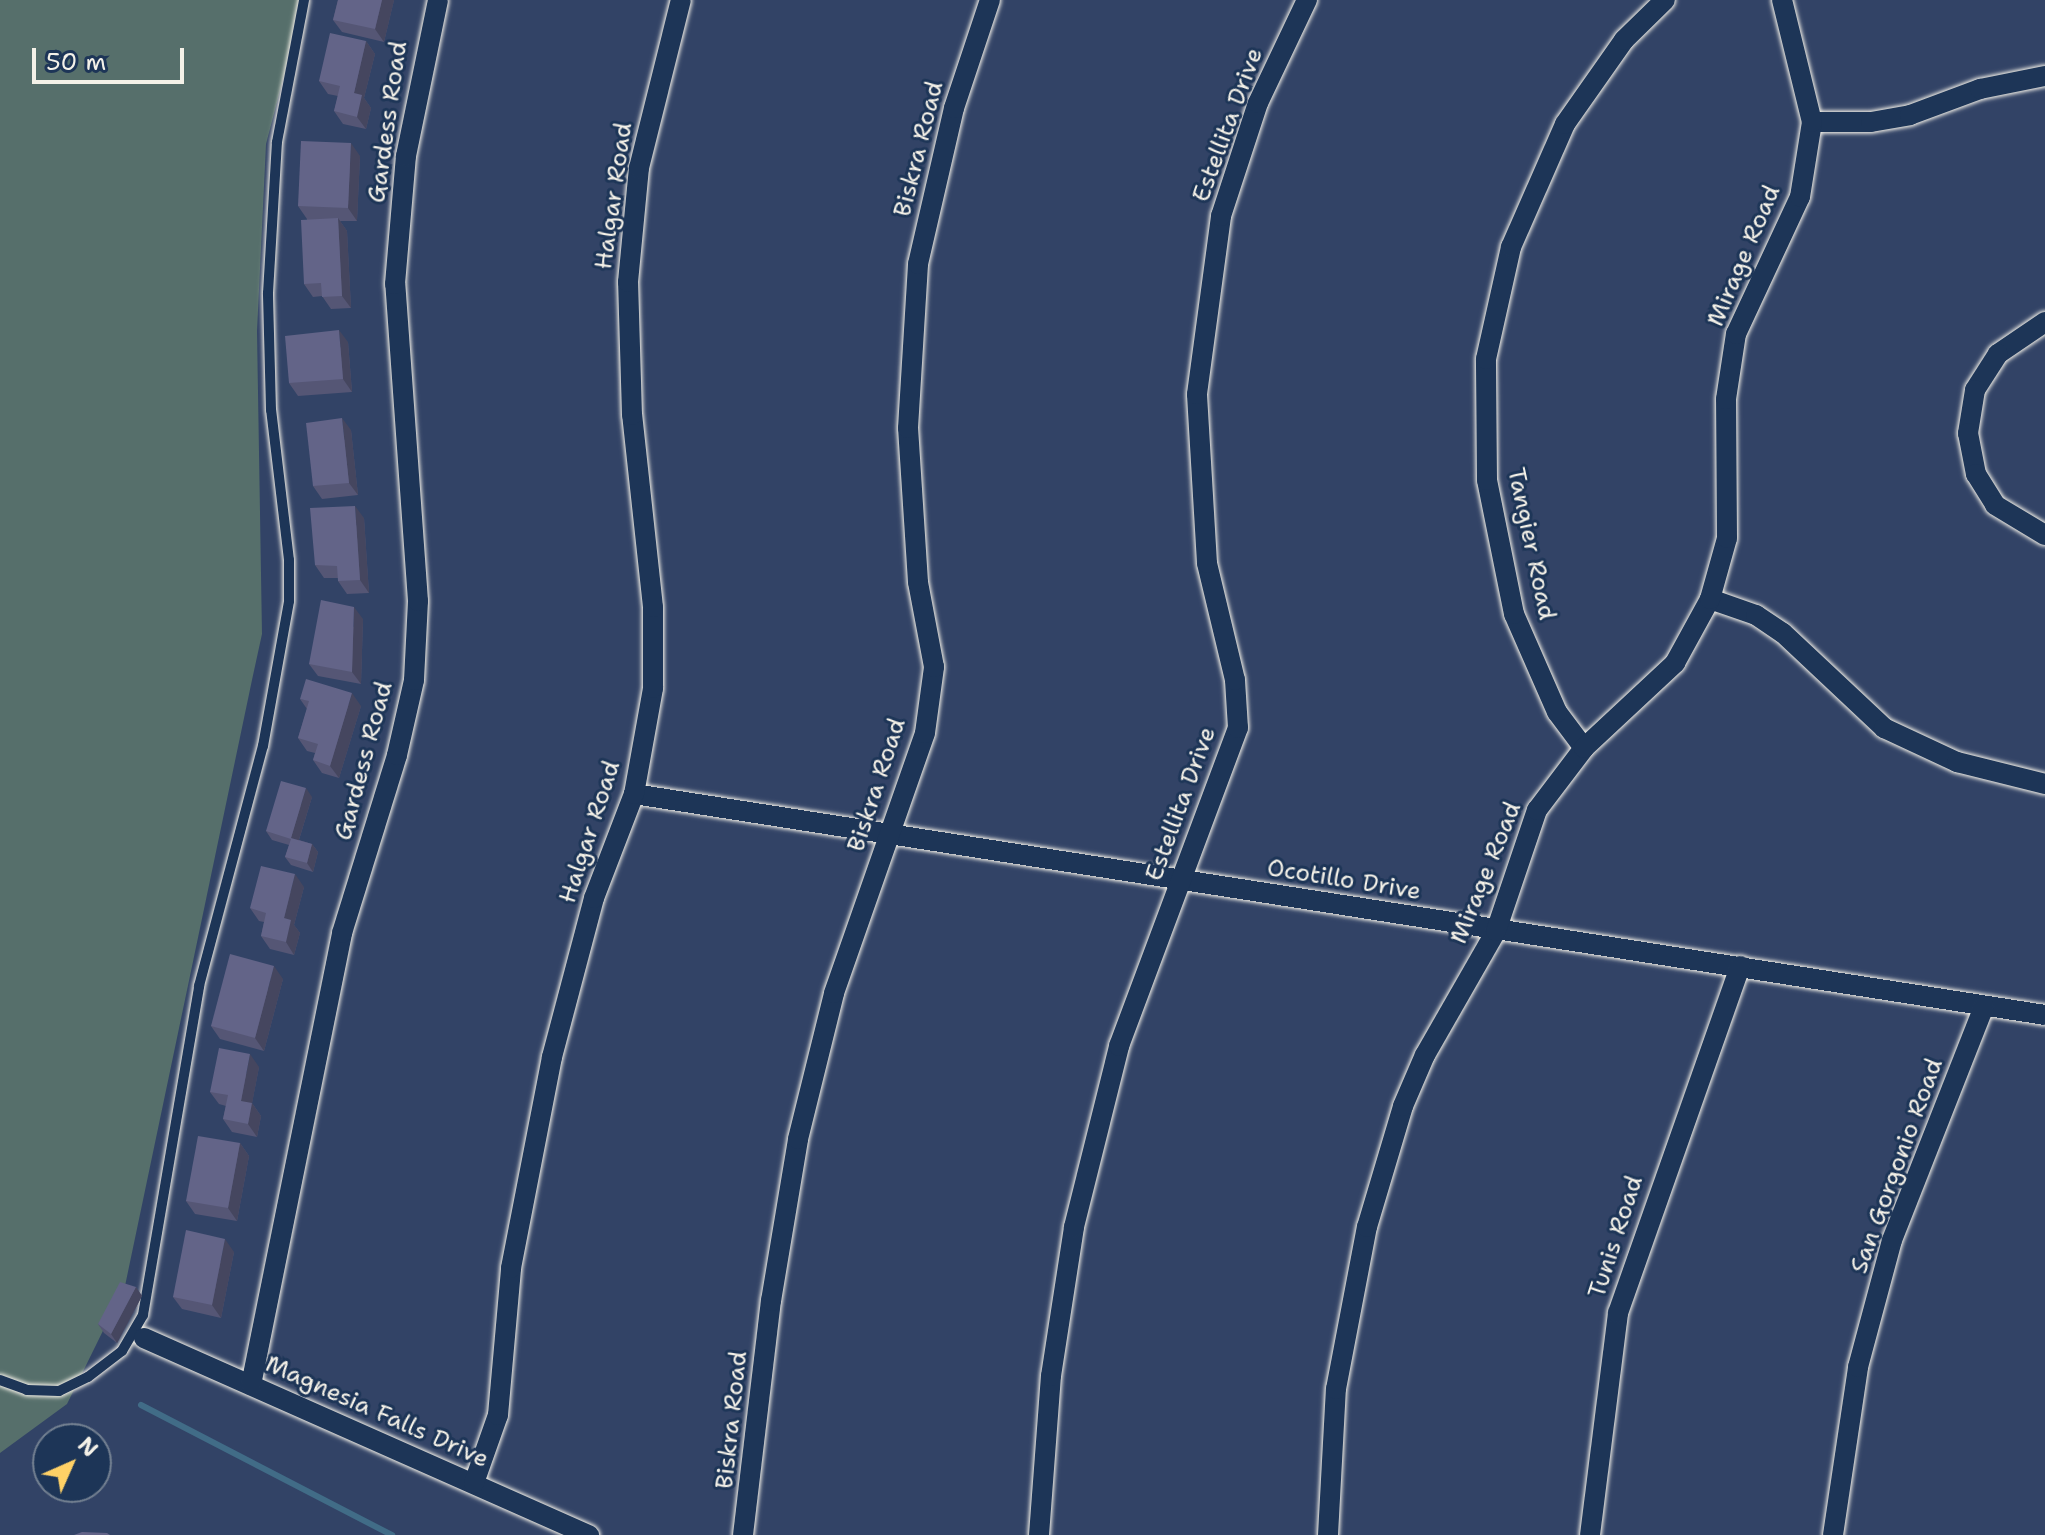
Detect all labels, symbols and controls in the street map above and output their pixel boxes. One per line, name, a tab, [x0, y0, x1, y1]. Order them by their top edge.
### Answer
scale bar	[36, 32, 188, 82]
street label: Gardess Road	[362, 39, 414, 205]
street label: Estellita Drive	[1187, 44, 1269, 206]
text: 50 m	[46, 46, 106, 78]
street label: Biskra Road	[888, 78, 950, 220]
street label: Halgar Road	[589, 121, 639, 271]
street label: Mirage Road	[1701, 181, 1787, 331]
street label: Tangier Road	[1501, 465, 1561, 623]
street label: Gardess Road	[329, 679, 399, 843]
street label: Biskra Road	[842, 715, 912, 855]
street label: Estellita Drive	[1140, 723, 1222, 885]
street label: Halgar Road	[553, 757, 627, 907]
street label: Mirage Road	[1444, 798, 1528, 948]
street label: Ocotillo Drive	[1265, 854, 1423, 906]
street label: San Gorgonio Road	[1845, 1055, 1949, 1277]
street label: Tunis Road	[1583, 1172, 1649, 1302]
street label: Magnesia Falls Drive	[261, 1350, 493, 1474]
street label: Biskra Road	[710, 1350, 754, 1490]
north arrow	[32, 1423, 112, 1503]
text: N	[71, 1431, 104, 1464]

